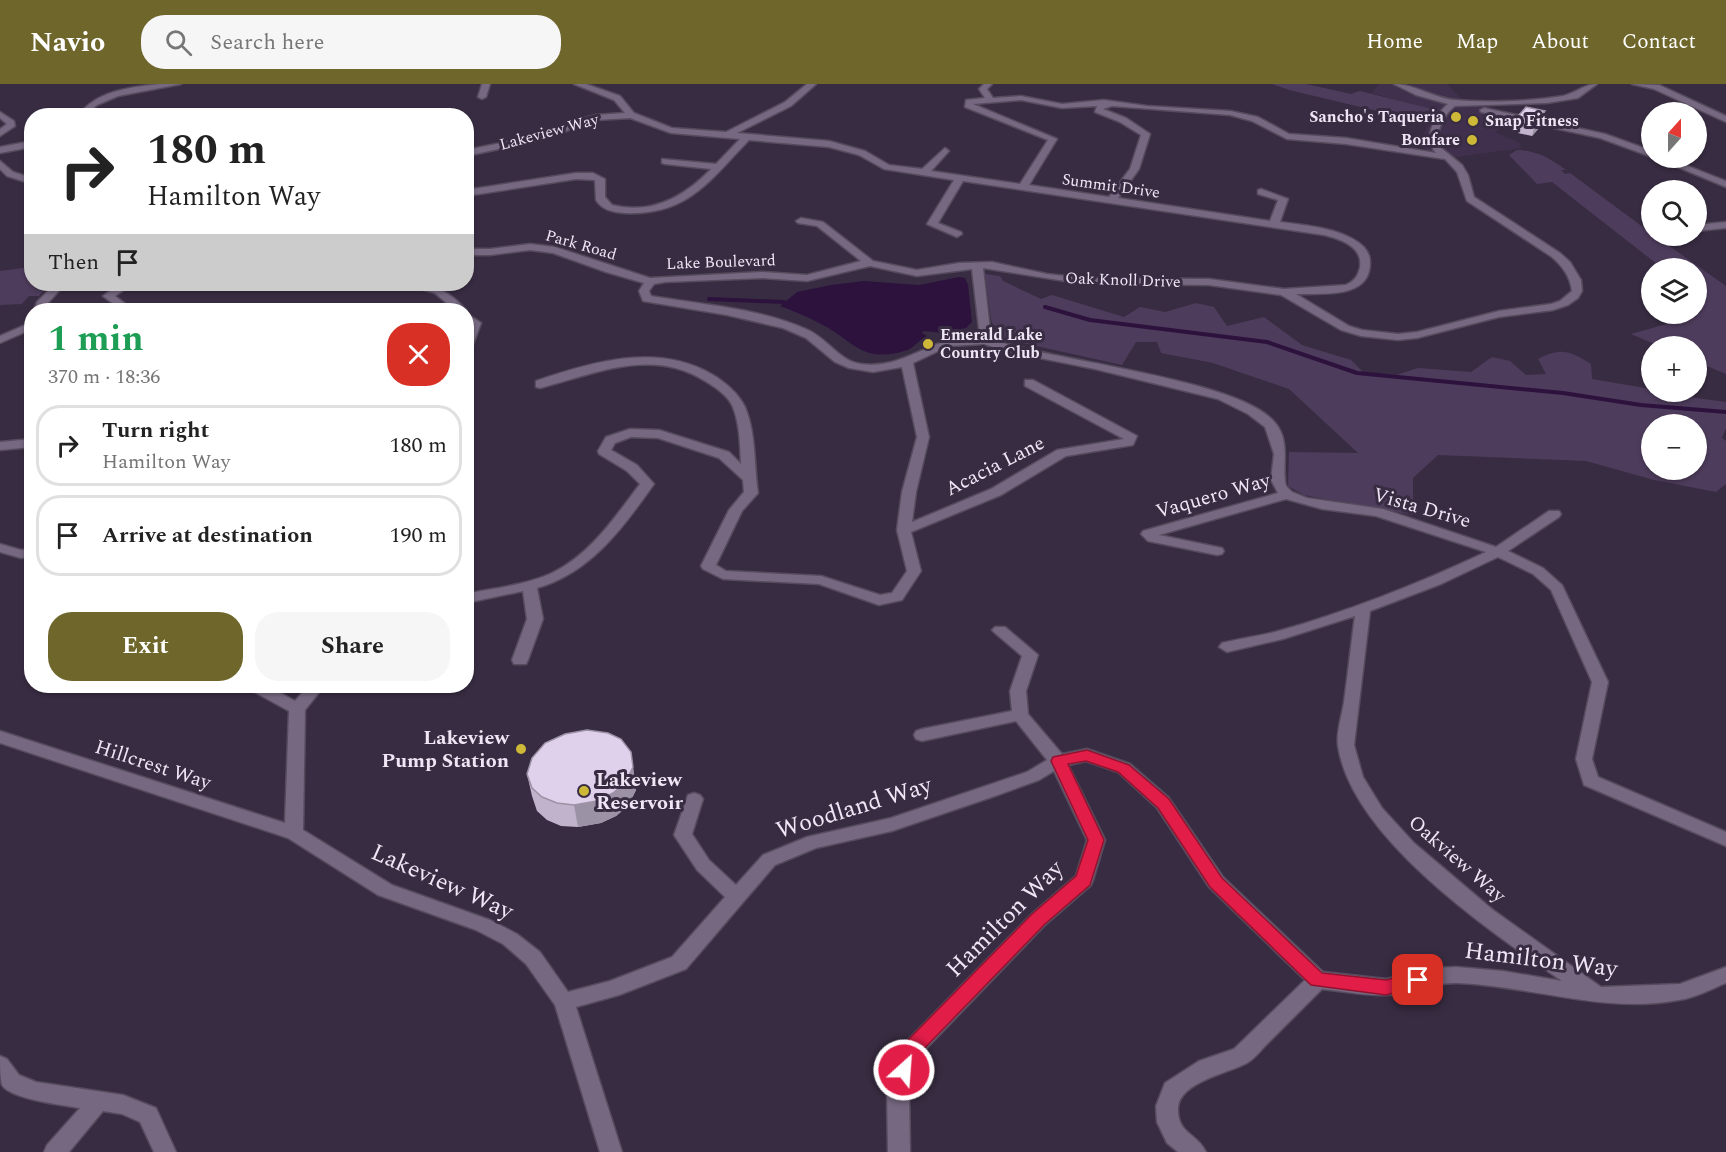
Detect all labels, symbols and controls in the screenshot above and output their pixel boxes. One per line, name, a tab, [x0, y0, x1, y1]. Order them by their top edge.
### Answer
search box	[141, 15, 561, 69]
text: Navio	[30, 21, 105, 64]
icon: search	[162, 26, 195, 59]
text: Search here	[210, 26, 324, 59]
text: Home	[1366, 26, 1423, 58]
text: Map	[1456, 26, 1498, 58]
text: About	[1531, 26, 1589, 58]
text: Contact	[1622, 26, 1696, 58]
north arrow	[1641, 102, 1707, 168]
map controls	[1641, 102, 1707, 480]
place label: Sancho's Taqueria	[1309, 105, 1445, 129]
street label: Lakeview Way	[497, 107, 602, 157]
place label: Snap Fitness	[1485, 109, 1579, 133]
marker: Sancho's Taqueria	[1449, 110, 1463, 124]
marker: Snap Fitness	[1466, 114, 1480, 128]
text: 180 m	[147, 119, 266, 182]
place label: Bonfare	[1401, 128, 1460, 152]
icon: right	[48, 132, 126, 210]
marker: Bonfare	[1465, 133, 1479, 147]
street label: Summit Drive	[1060, 167, 1162, 205]
text: Hamilton Way	[147, 176, 320, 218]
button: search	[1641, 180, 1707, 246]
street label: Park Road	[543, 223, 619, 267]
text: Then	[48, 246, 99, 279]
icon: arrive	[111, 246, 144, 279]
street label: Lake Boulevard	[666, 248, 776, 276]
button: layers	[1641, 258, 1707, 324]
street label: Oak Knoll Drive	[1065, 266, 1181, 294]
text: 1 min	[48, 312, 144, 367]
button: close	[387, 323, 450, 386]
place label: Emerald Lake Country Club	[940, 323, 1043, 365]
button: +	[1641, 336, 1707, 402]
marker: Emerald Lake Country Club	[921, 337, 935, 351]
text: 370 m · 18:36	[48, 362, 160, 392]
text: Turn right	[102, 414, 209, 447]
button: −	[1641, 414, 1707, 480]
street label: Acacia Lane	[940, 428, 1050, 504]
icon: right	[51, 429, 84, 462]
text: 180 m	[390, 429, 447, 462]
text: Hamilton Way	[102, 447, 230, 477]
street label: Vaquero Way	[1152, 465, 1275, 527]
street label: Vista Drive	[1370, 480, 1474, 536]
icon: arrive	[51, 519, 84, 552]
text: Arrive at destination	[102, 519, 313, 552]
text: 190 m	[390, 519, 447, 552]
button: Exit	[48, 612, 243, 681]
button: Share	[255, 612, 450, 681]
place label: Lakeview Pump Station	[382, 723, 510, 776]
street label: Hillcrest Way	[91, 732, 216, 798]
marker: Lakeview Pump Station	[514, 742, 528, 756]
place label: Lakeview Reservoir	[596, 765, 684, 818]
street label: Woodland Way	[772, 767, 938, 849]
marker: Lakeview Reservoir	[577, 784, 591, 798]
street label: Oakview Way	[1401, 808, 1514, 911]
street label: Lakeview Way	[365, 835, 520, 930]
street label: Hamilton Way	[938, 851, 1073, 986]
street label: Hamilton Way	[1462, 933, 1621, 987]
pin	[1392, 954, 1443, 1005]
icon: arrive	[1401, 963, 1434, 996]
position arrow	[872, 1038, 936, 1102]

